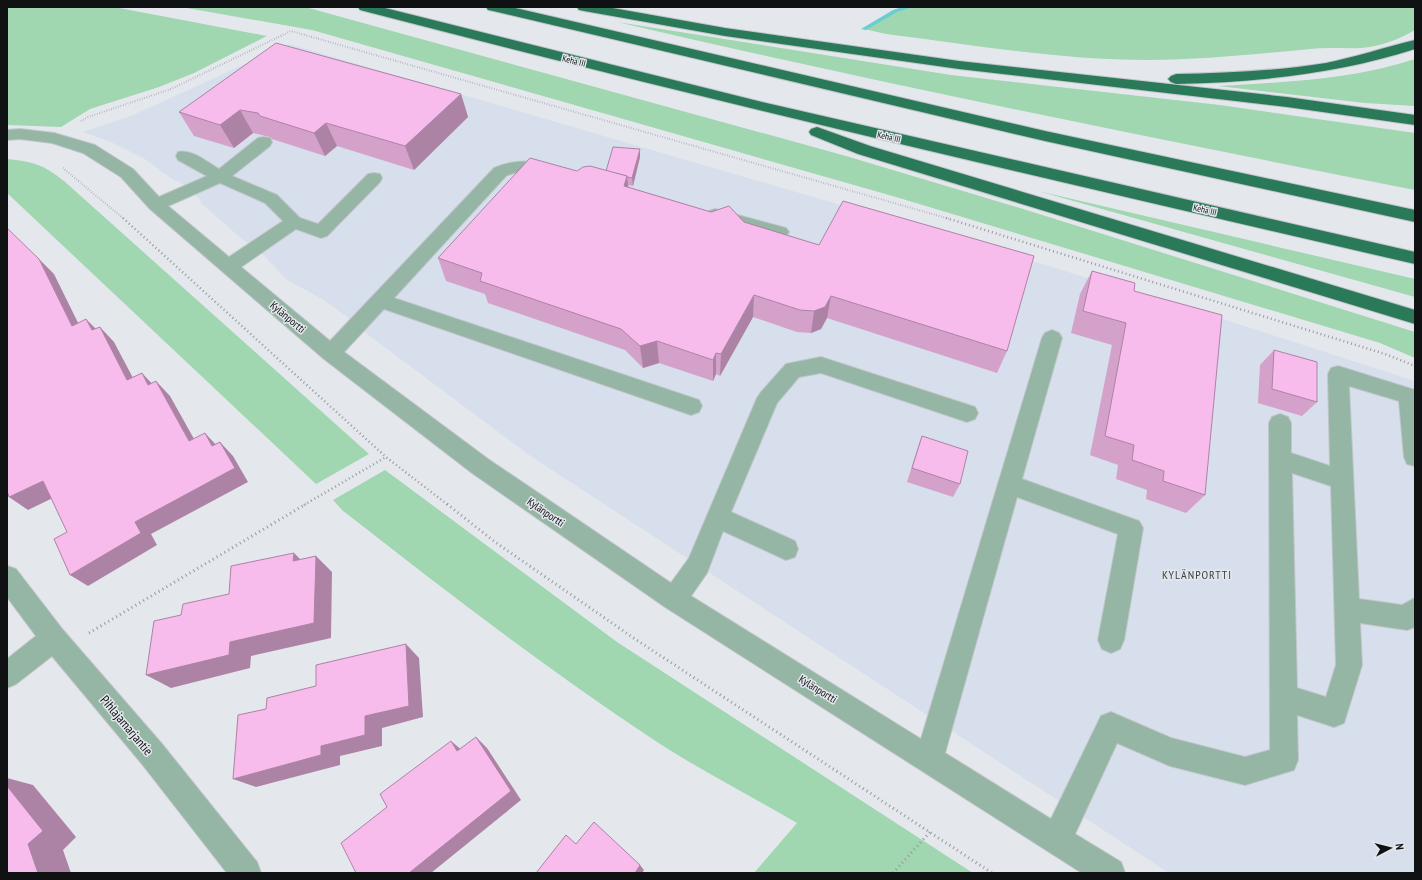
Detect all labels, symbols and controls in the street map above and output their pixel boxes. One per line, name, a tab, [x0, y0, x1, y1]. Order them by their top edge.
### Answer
street label: Kehä III	[561, 52, 587, 69]
street label: Kehä III	[876, 129, 902, 145]
street label: Kehä III	[1192, 202, 1218, 218]
street label: Kylänportti	[267, 298, 309, 336]
street label: Kylänportti	[525, 494, 567, 530]
district label: KYLÄNPORTTI	[1162, 567, 1232, 582]
street label: Kylänportti	[796, 672, 840, 706]
street label: Pihlajamarjantie	[97, 692, 157, 759]
north arrow	[1370, 828, 1410, 868]
text: N	[1393, 843, 1407, 851]

